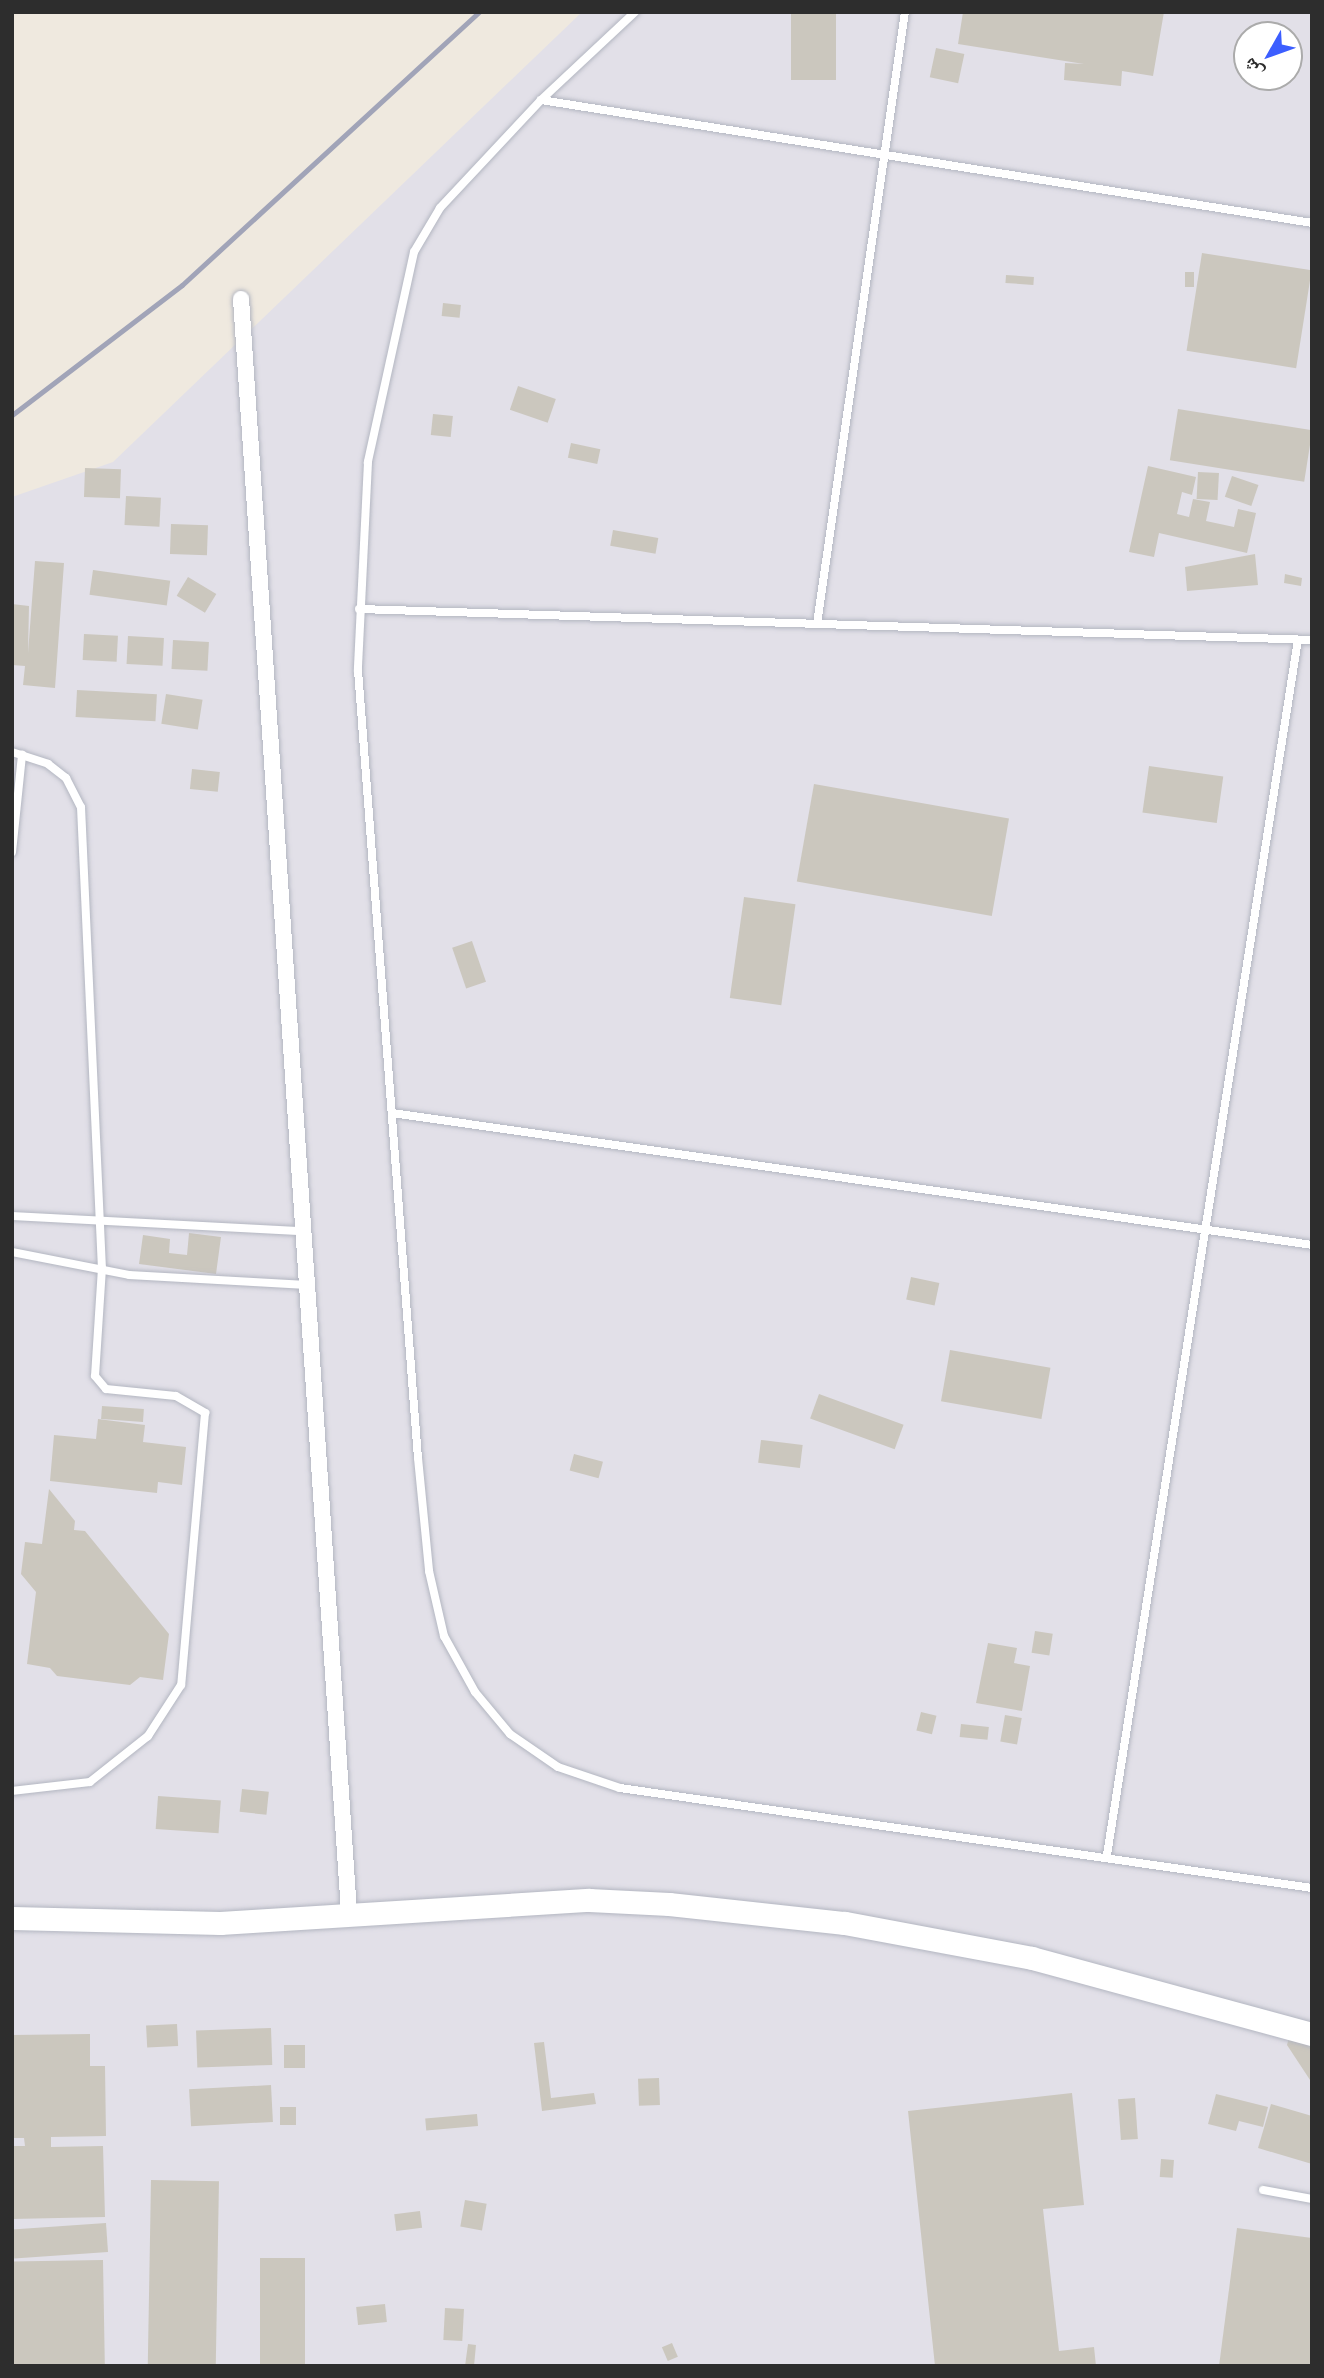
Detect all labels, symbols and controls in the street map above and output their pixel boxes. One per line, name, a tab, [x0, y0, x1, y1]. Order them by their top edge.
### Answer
north arrow	[1233, 21, 1303, 91]
text: ش	[1238, 53, 1268, 84]

